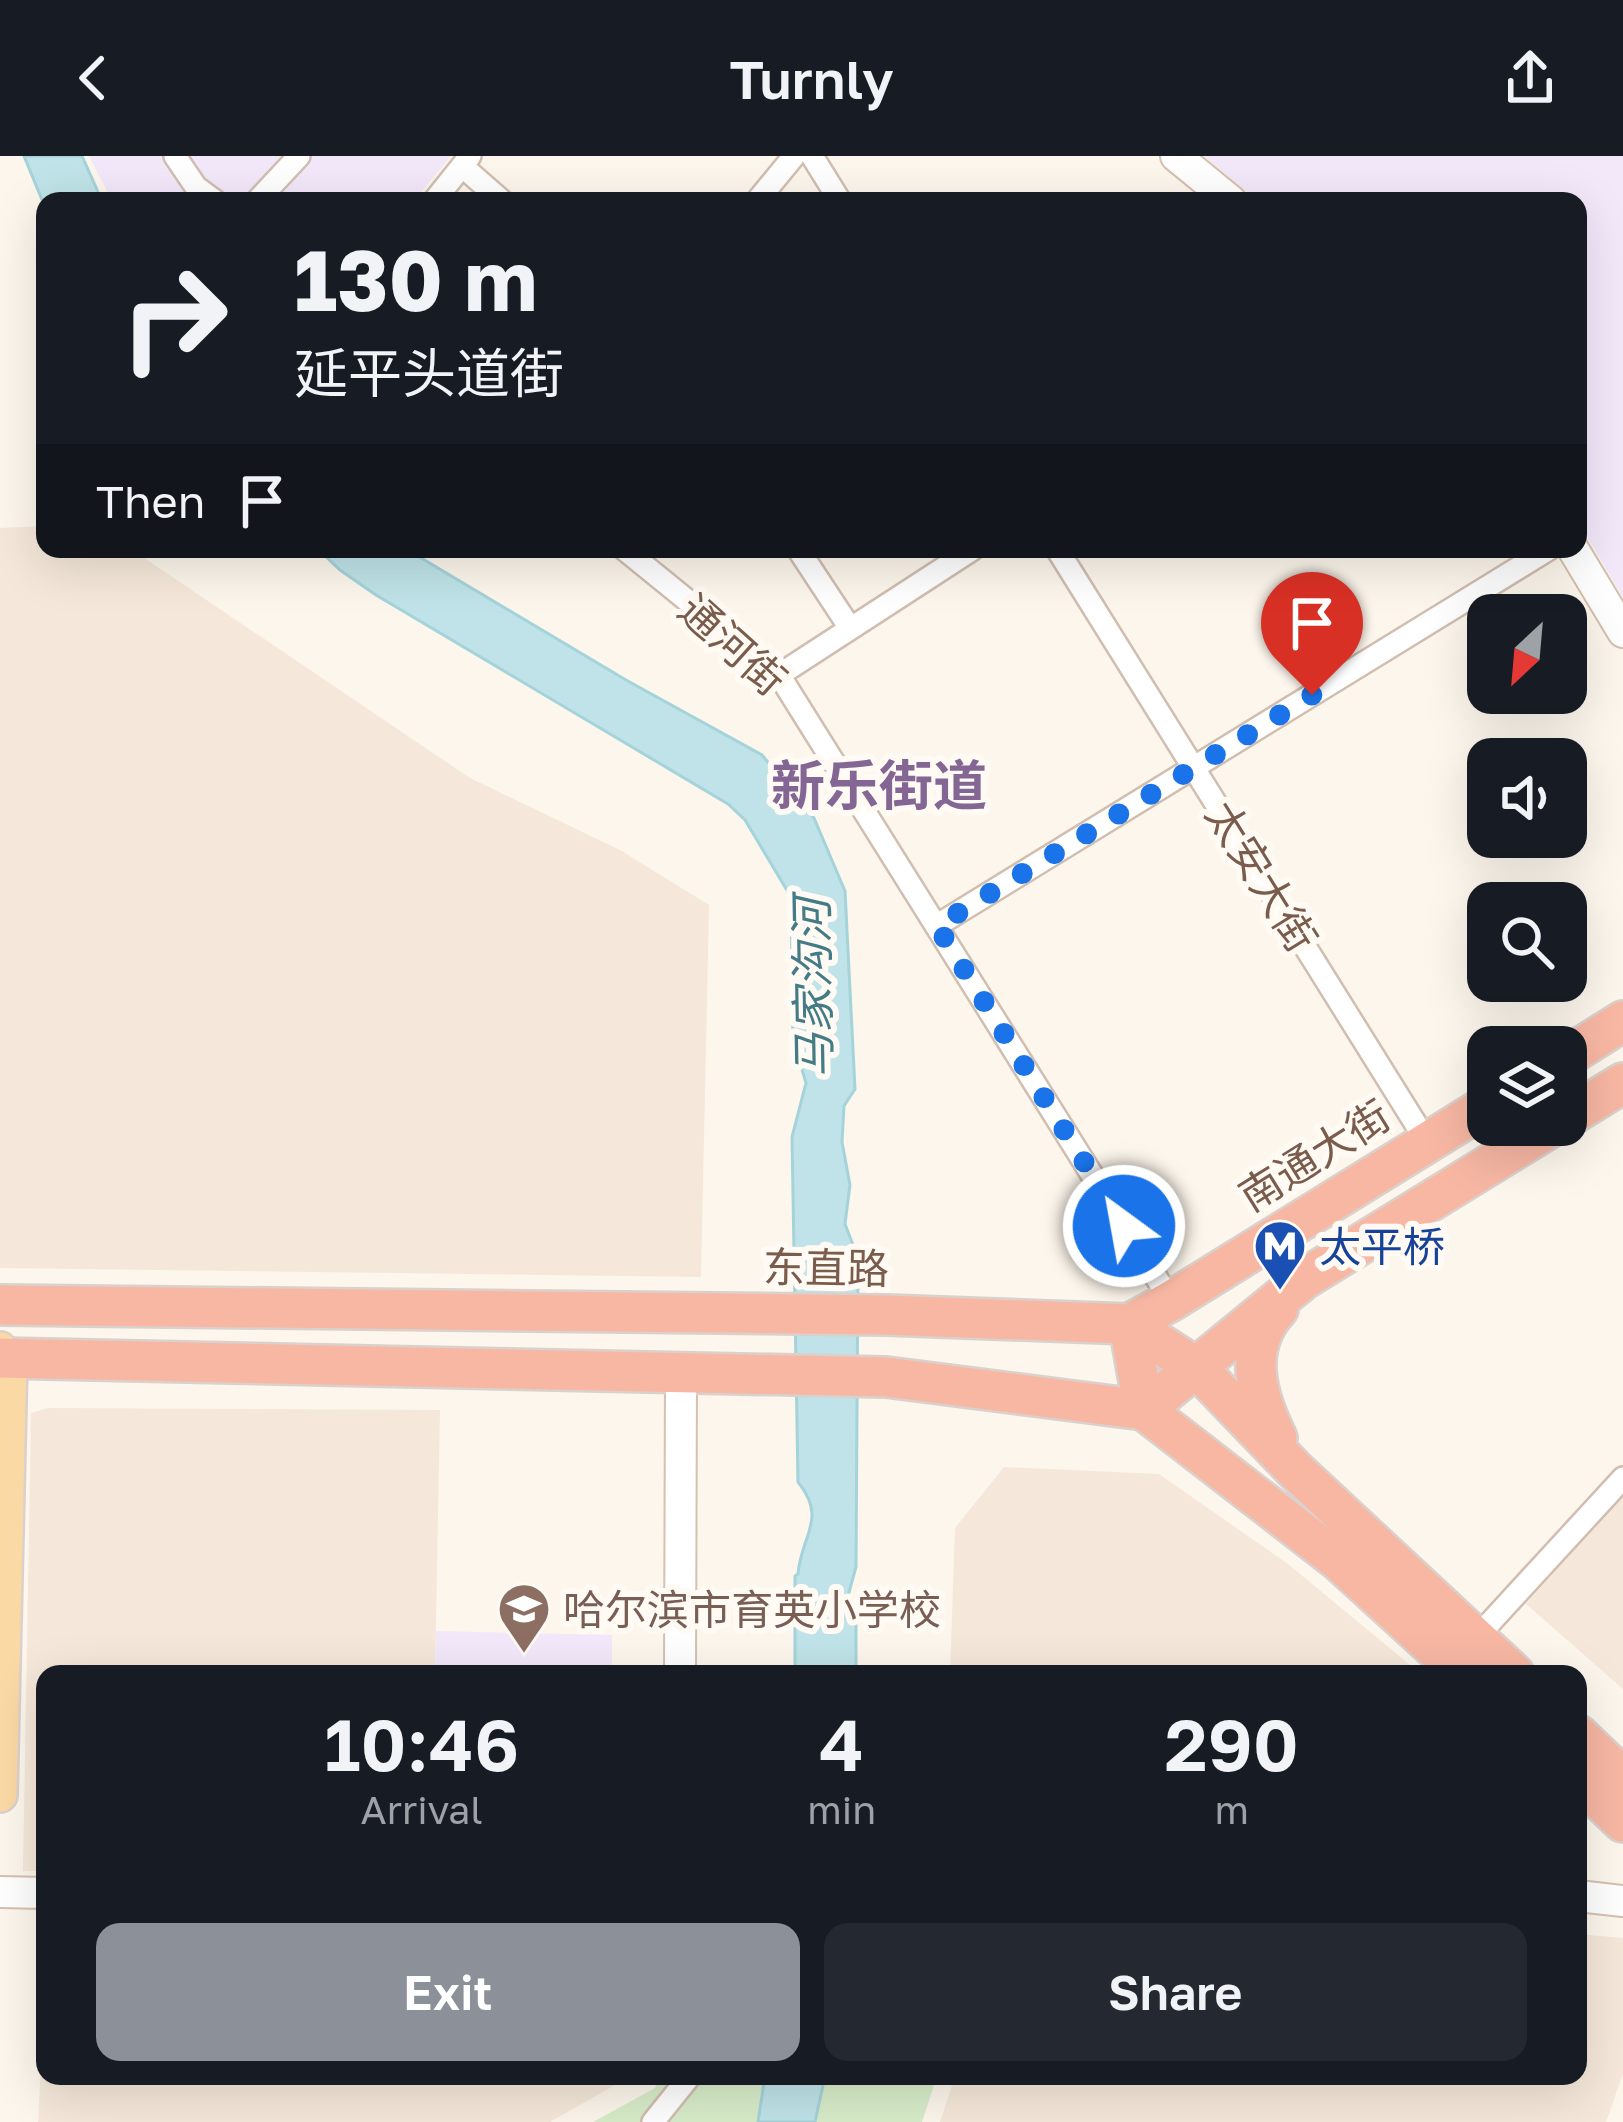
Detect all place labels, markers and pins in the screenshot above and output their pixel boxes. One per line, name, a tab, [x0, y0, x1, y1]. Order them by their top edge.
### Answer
pin	[1261, 572, 1363, 695]
metro station icon: 太平桥	[1252, 1218, 1308, 1292]
place label: 太平桥	[1319, 1221, 1445, 1271]
school or university icon: 哈尔滨市育英小学校	[496, 1581, 552, 1655]
place label: 哈尔滨市育英小学校	[563, 1584, 941, 1634]

